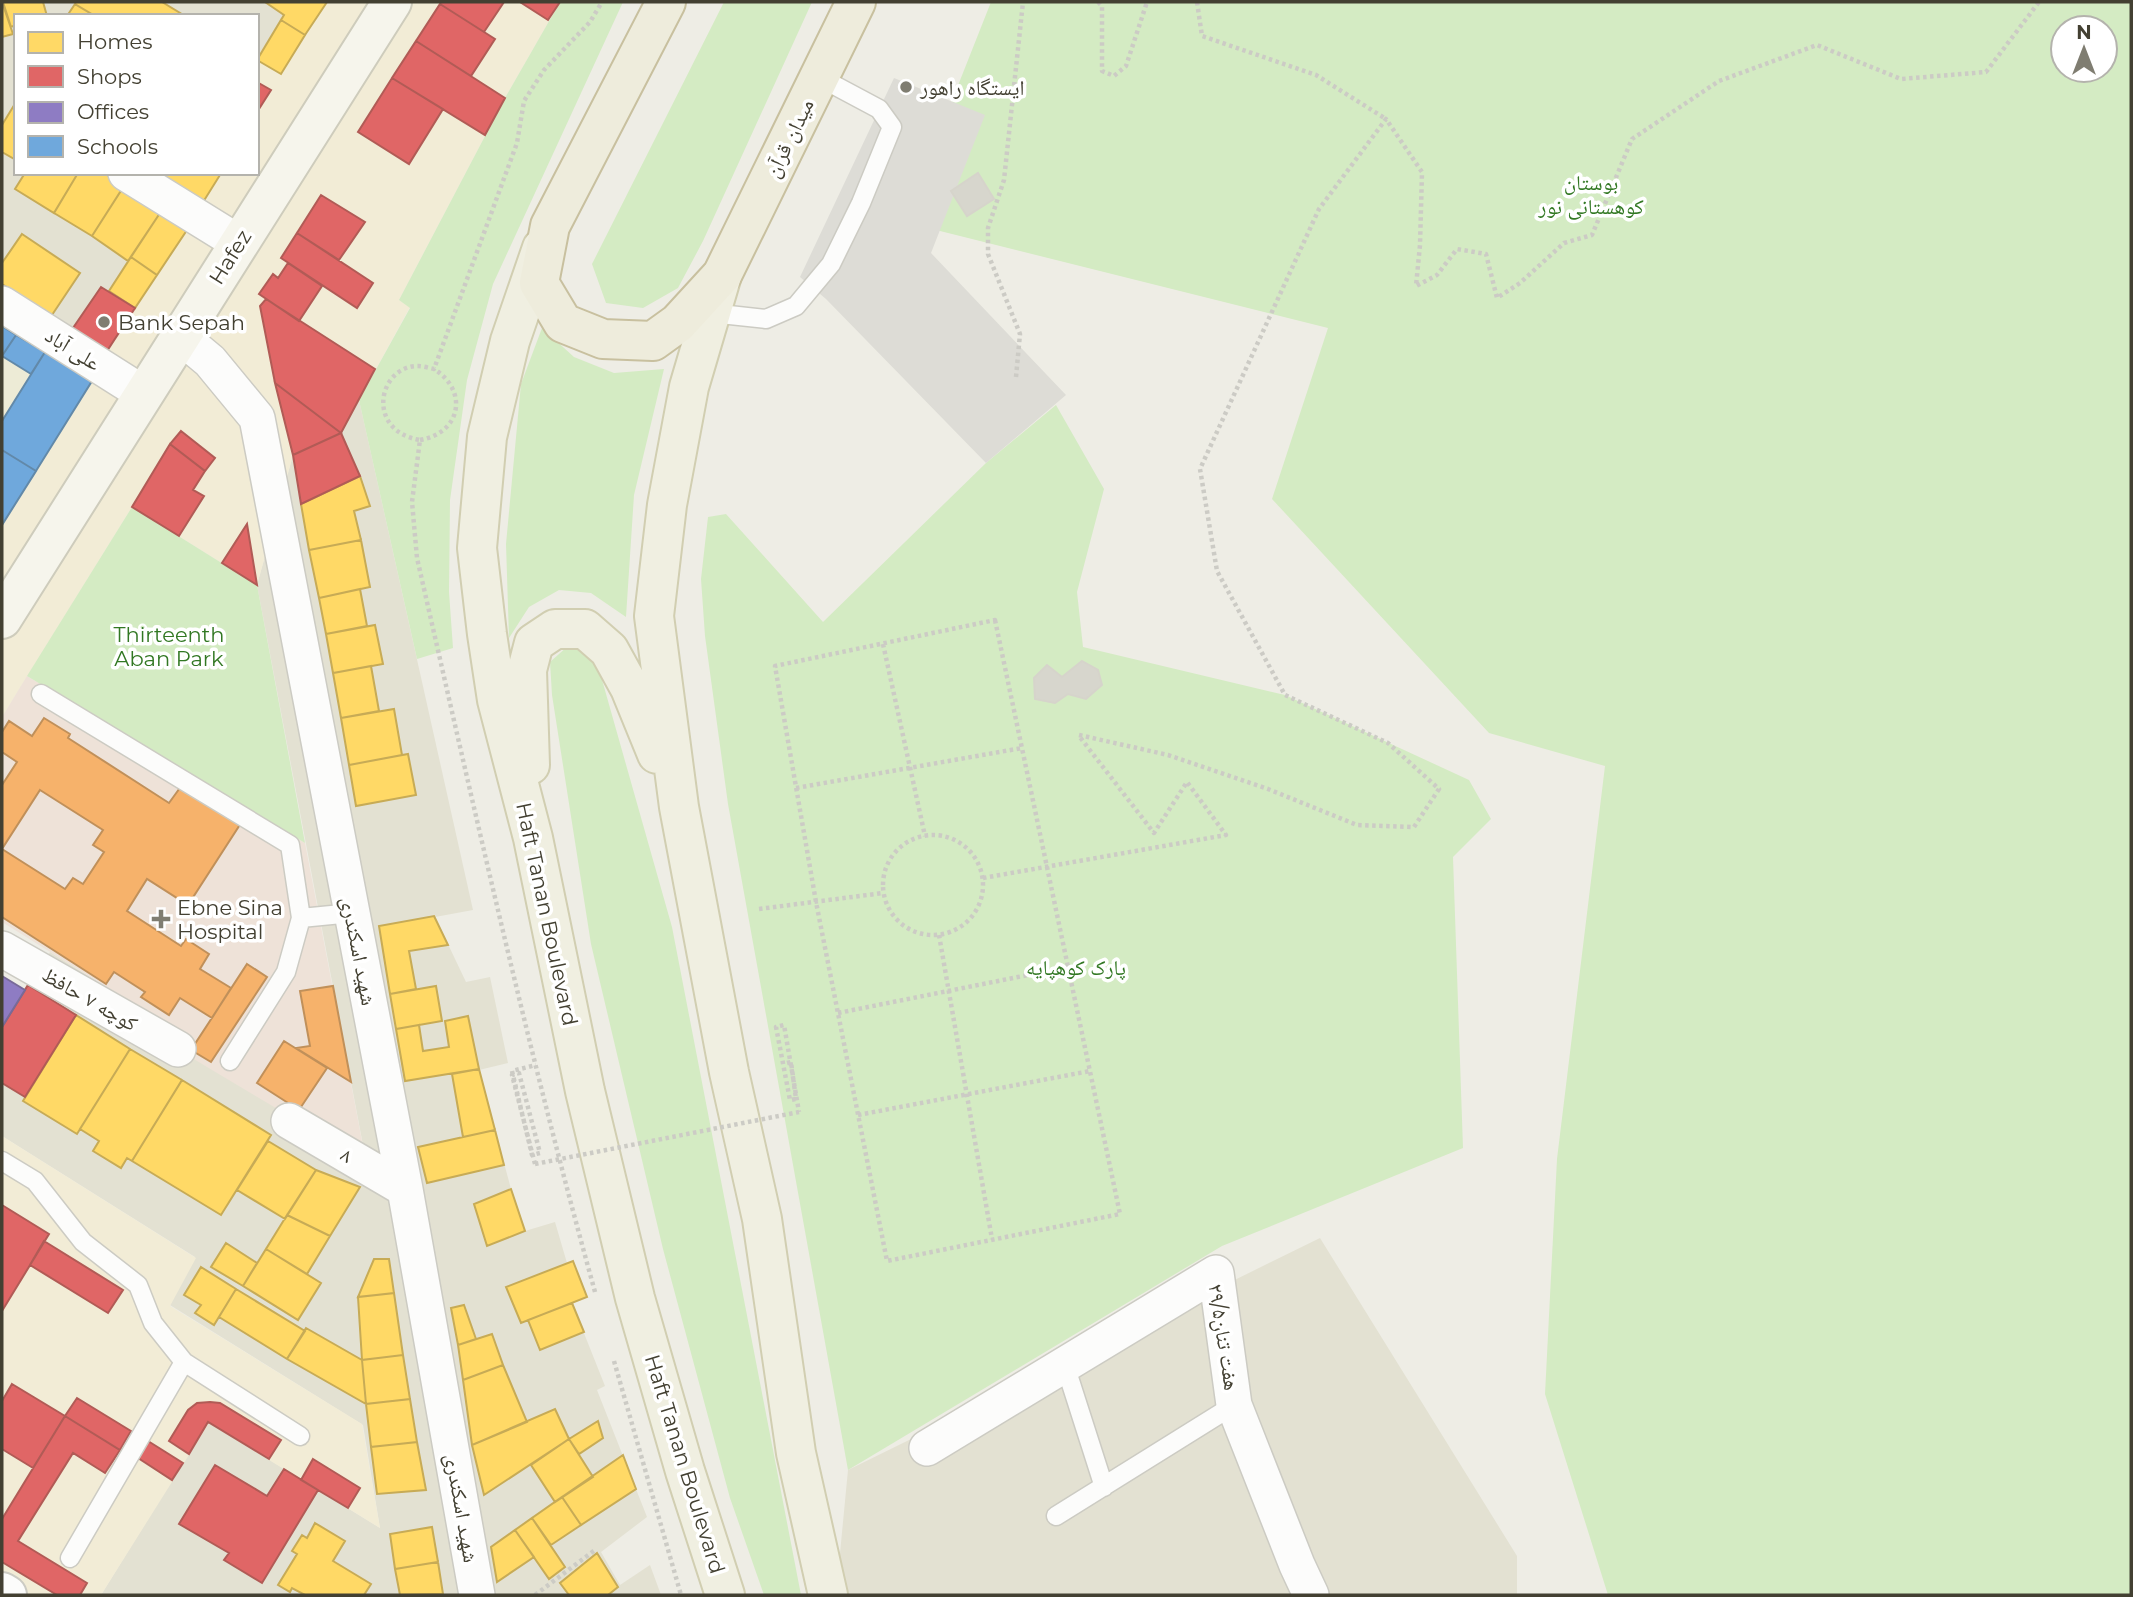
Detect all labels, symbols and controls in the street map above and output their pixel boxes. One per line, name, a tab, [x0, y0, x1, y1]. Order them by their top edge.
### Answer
legend	[14, 14, 259, 175]
north arrow	[2049, 14, 2119, 84]
text: N	[2076, 21, 2092, 44]
text: Homes	[77, 29, 152, 54]
text: Shops	[77, 64, 142, 89]
place label: ایستگاه راهور	[919, 75, 1024, 100]
marker: ایستگاه راهور	[898, 79, 914, 95]
street label: میدان قرآن	[759, 95, 819, 181]
text: Offices	[77, 99, 149, 124]
text: Schools	[77, 134, 158, 159]
park label: بوستان کوهستانی نور	[1537, 170, 1644, 220]
street label: Hafez	[204, 225, 256, 289]
place label: Bank Sepah	[118, 310, 245, 335]
marker: Bank Sepah	[96, 314, 112, 330]
street label: علی آباد	[40, 322, 106, 377]
park label: Thirteenth Aban Park	[113, 622, 225, 671]
street label: Haft Tanan Boulevard	[511, 800, 583, 1028]
street label: شهید اسکندری	[336, 894, 382, 1008]
place label: Ebne Sina Hospital	[177, 895, 283, 944]
marker: Ebne Sina Hospital	[151, 909, 171, 929]
park label: پارک کوهپایه	[1026, 955, 1126, 980]
street label: کوچه ۷ حافظ	[38, 962, 142, 1036]
street label: ۸	[337, 1142, 357, 1168]
street label: ۲۹/۵هفت تنان	[1203, 1282, 1245, 1392]
street label: Haft Tanan Boulevard	[640, 1351, 730, 1577]
street label: شهید اسکندری	[440, 1451, 484, 1565]

